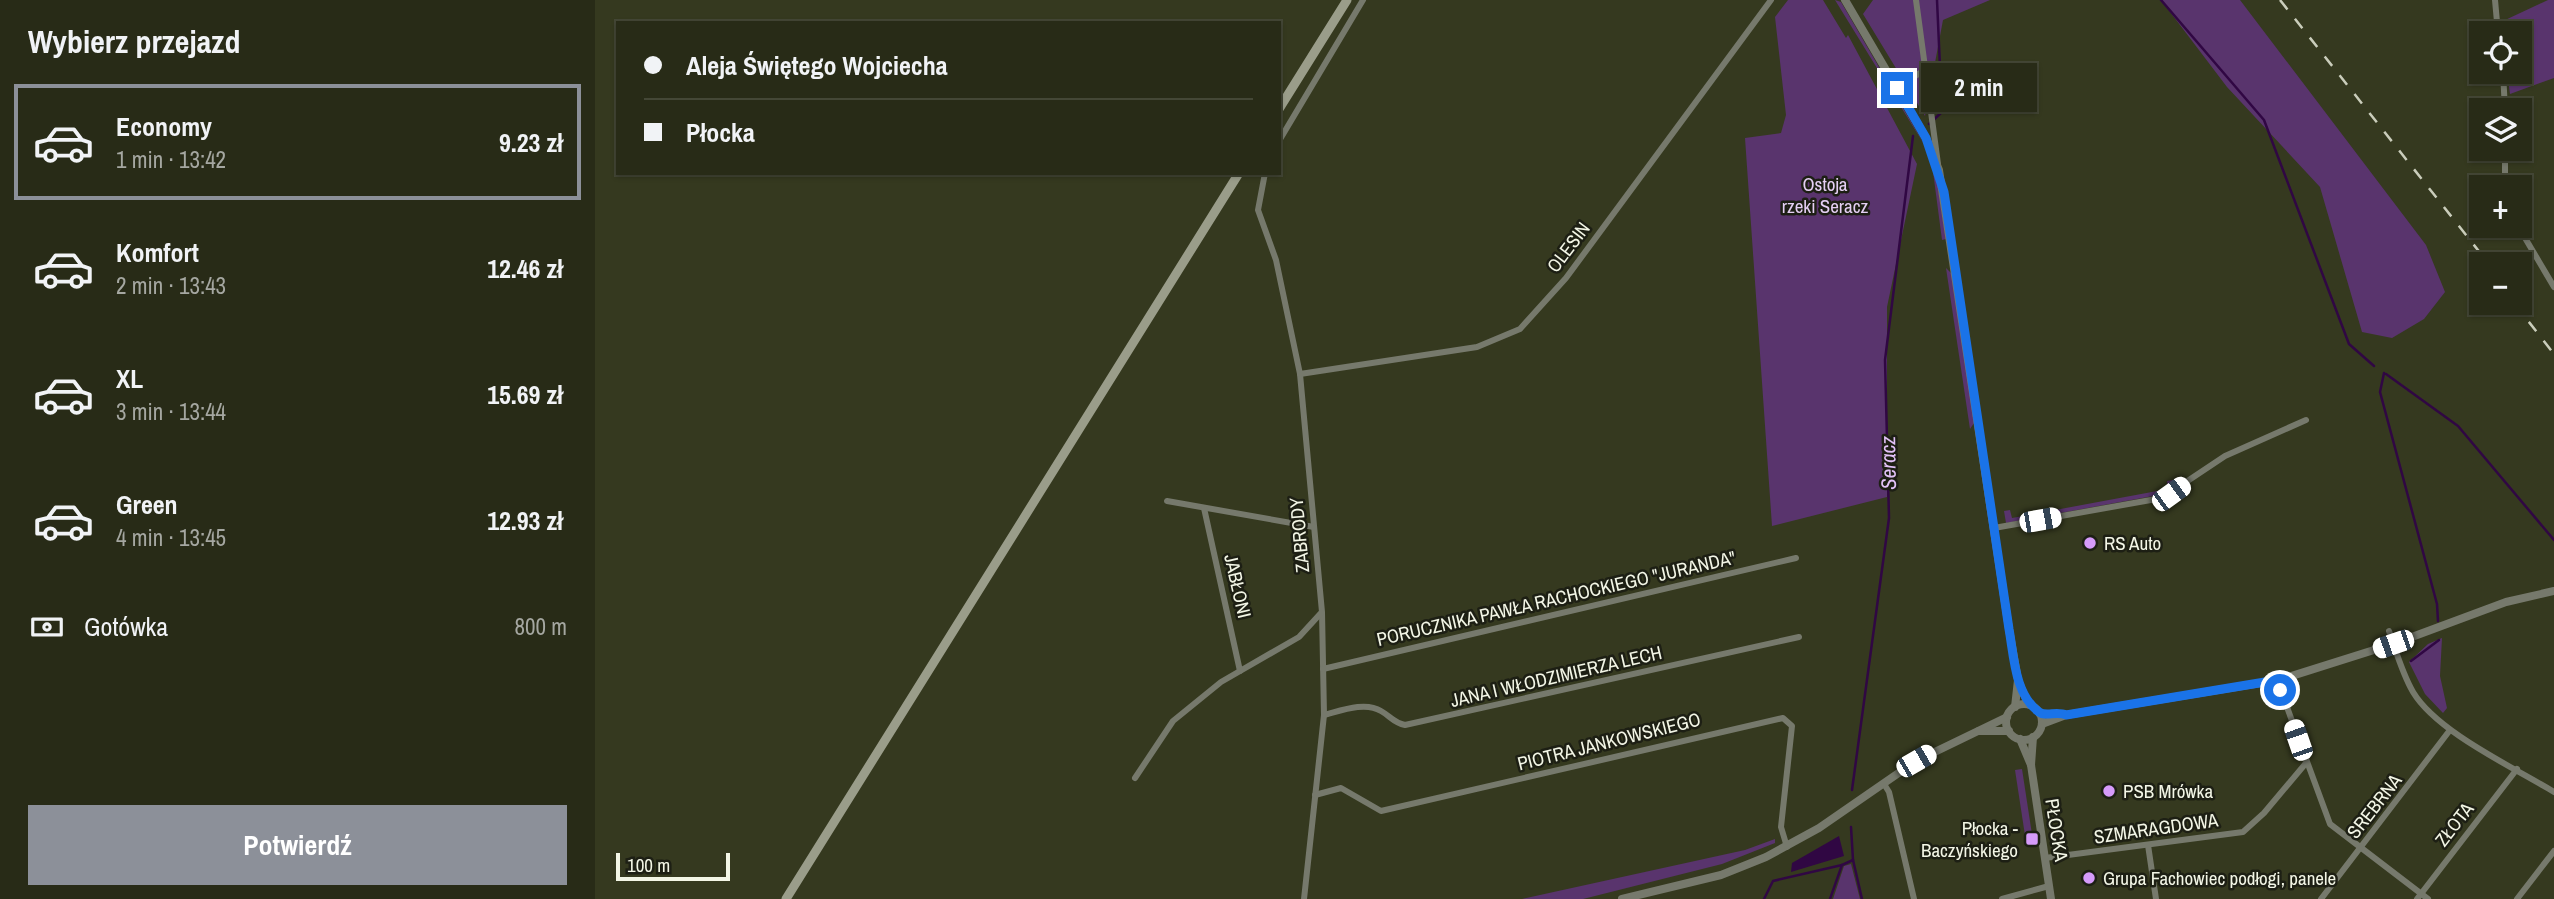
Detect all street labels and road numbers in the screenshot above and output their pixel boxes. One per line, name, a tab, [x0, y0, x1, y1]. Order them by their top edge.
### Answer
street label: OLESIN	[1540, 216, 1596, 278]
street label: ZABRODY	[1283, 496, 1315, 574]
street label: PORUCZNIKA PAWŁA RACHOCKIEGO "JURANDA"	[1374, 544, 1738, 652]
street label: JABŁONI	[1218, 551, 1258, 621]
street label: JANA I WŁODZIMIERZA LECH	[1448, 639, 1664, 713]
street label: PIOTRA JANKOWSKIEGO	[1515, 706, 1703, 776]
street label: SREBRNA	[2341, 768, 2408, 844]
street label: ZŁOTA	[2429, 796, 2480, 851]
street label: PŁOCKA	[2039, 797, 2075, 864]
street label: SZMARAGDOWA	[2092, 806, 2220, 850]

